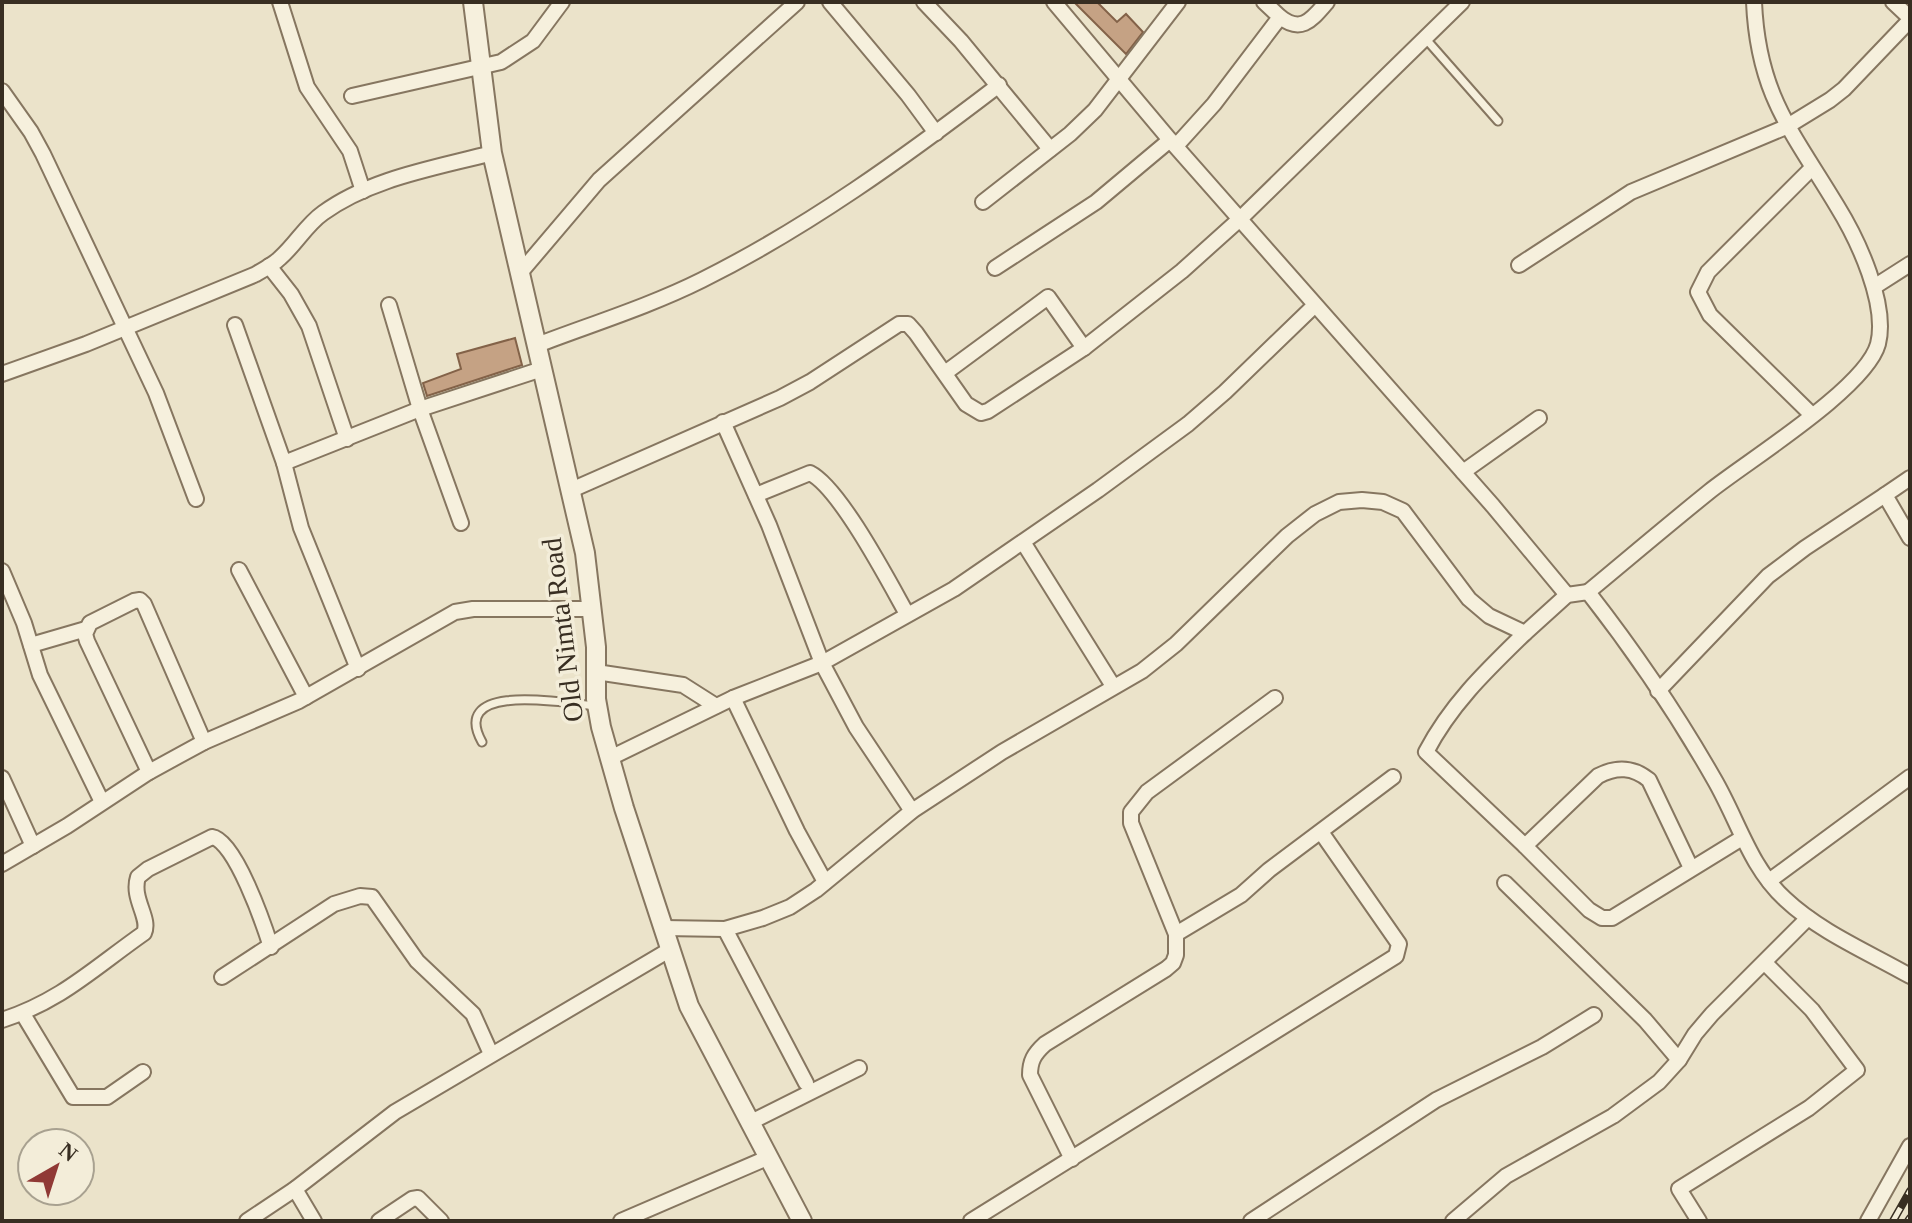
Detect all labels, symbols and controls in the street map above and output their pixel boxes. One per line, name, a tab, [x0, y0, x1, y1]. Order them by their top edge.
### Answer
street label: Old Nimta Road	[536, 536, 589, 724]
north arrow	[16, 1127, 96, 1207]
text: N	[54, 1137, 82, 1167]

